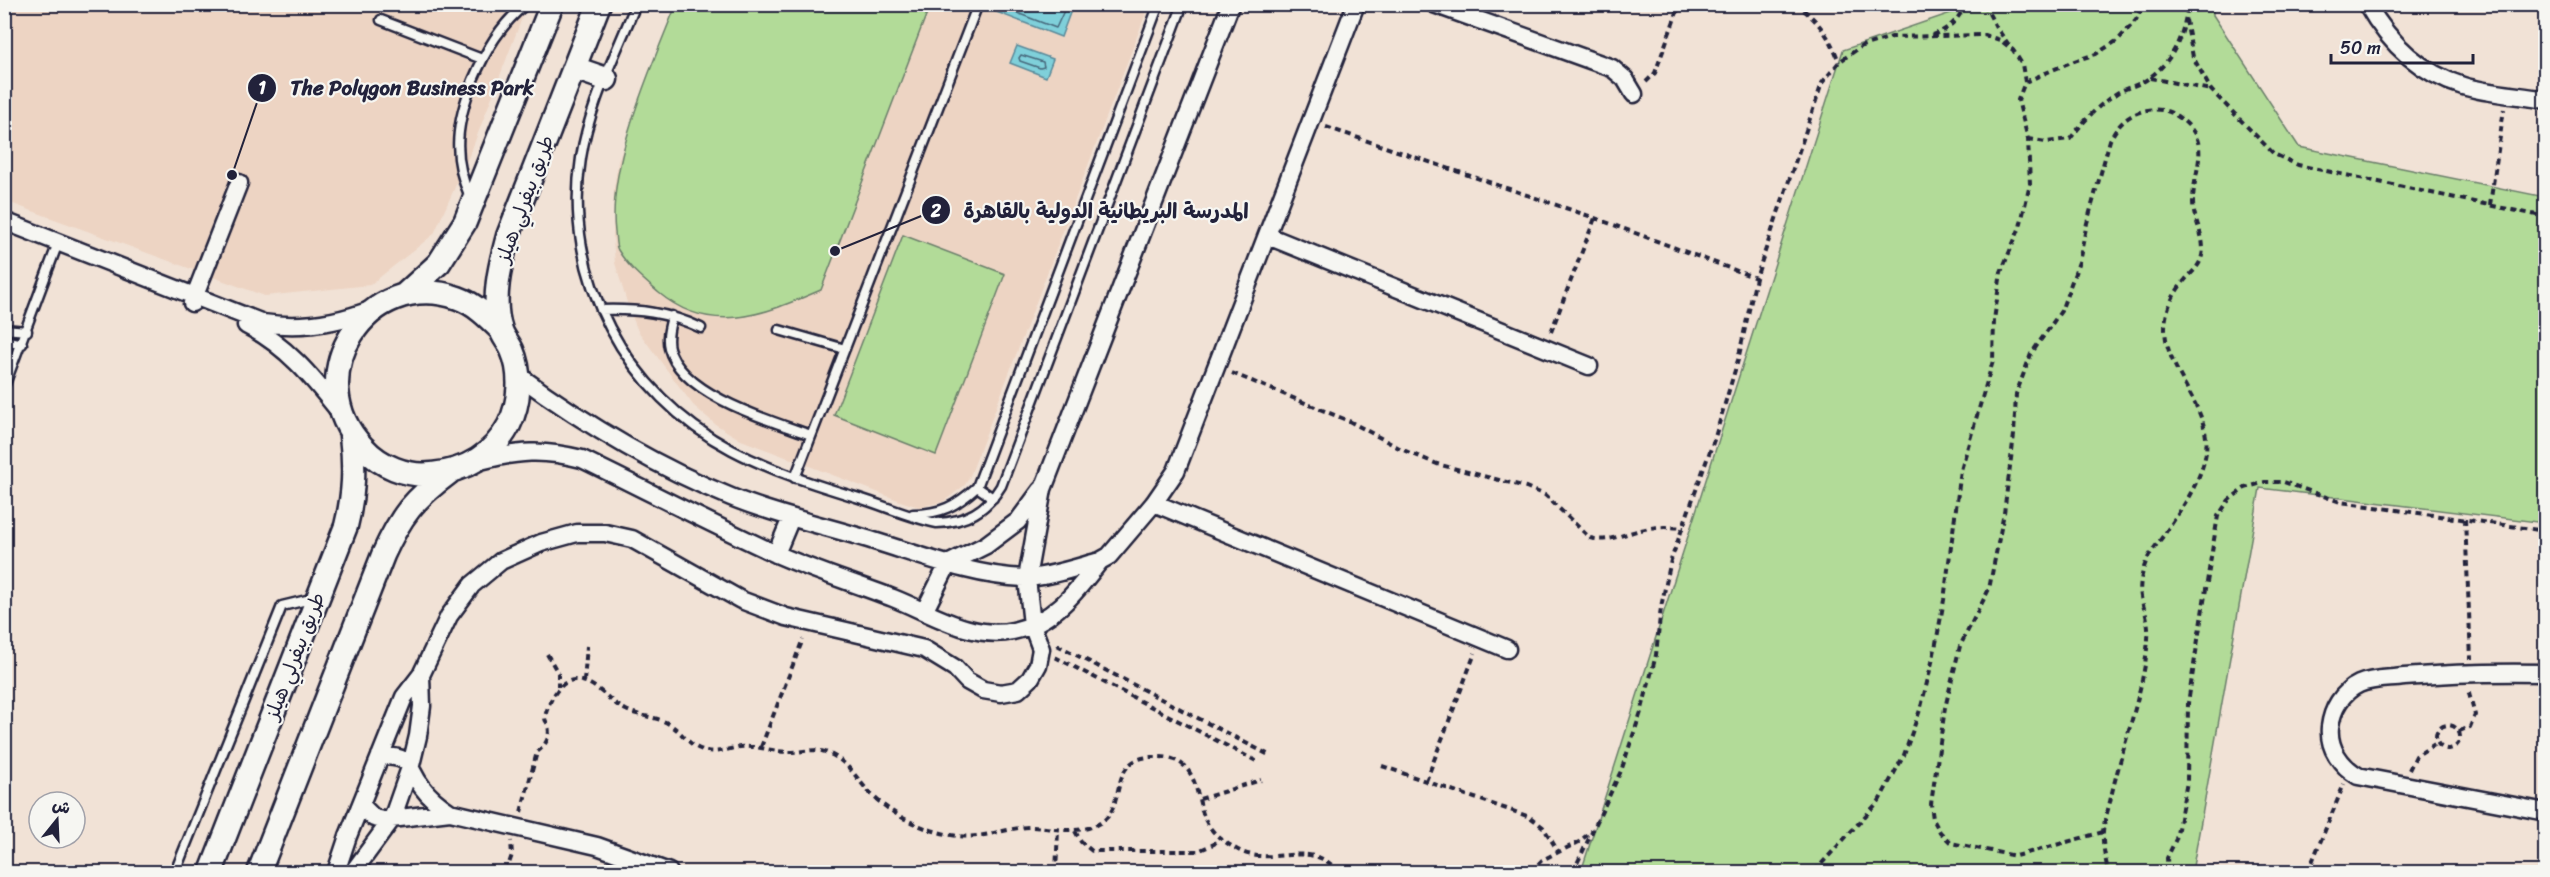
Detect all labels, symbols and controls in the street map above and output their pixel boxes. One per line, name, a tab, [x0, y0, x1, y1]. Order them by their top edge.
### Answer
scale bar	[2331, 27, 2474, 65]
text: 50 m	[2340, 32, 2381, 64]
callout: The Polygon Business Park	[247, 69, 547, 108]
text: The Polygon Business Park	[290, 69, 535, 107]
text: 1	[258, 72, 266, 104]
street label: طريق بيفرلي هيلز	[485, 130, 564, 270]
callout: المدرسة البريطانية الدولية بالقاهرة	[921, 191, 1261, 230]
text: المدرسة البريطانية الدولية بالقاهرة	[963, 192, 1249, 230]
text: 2	[930, 195, 942, 227]
street label: طريق بيفرلي هيلز	[254, 587, 335, 727]
north arrow	[27, 790, 87, 850]
text: ش	[49, 790, 74, 823]

